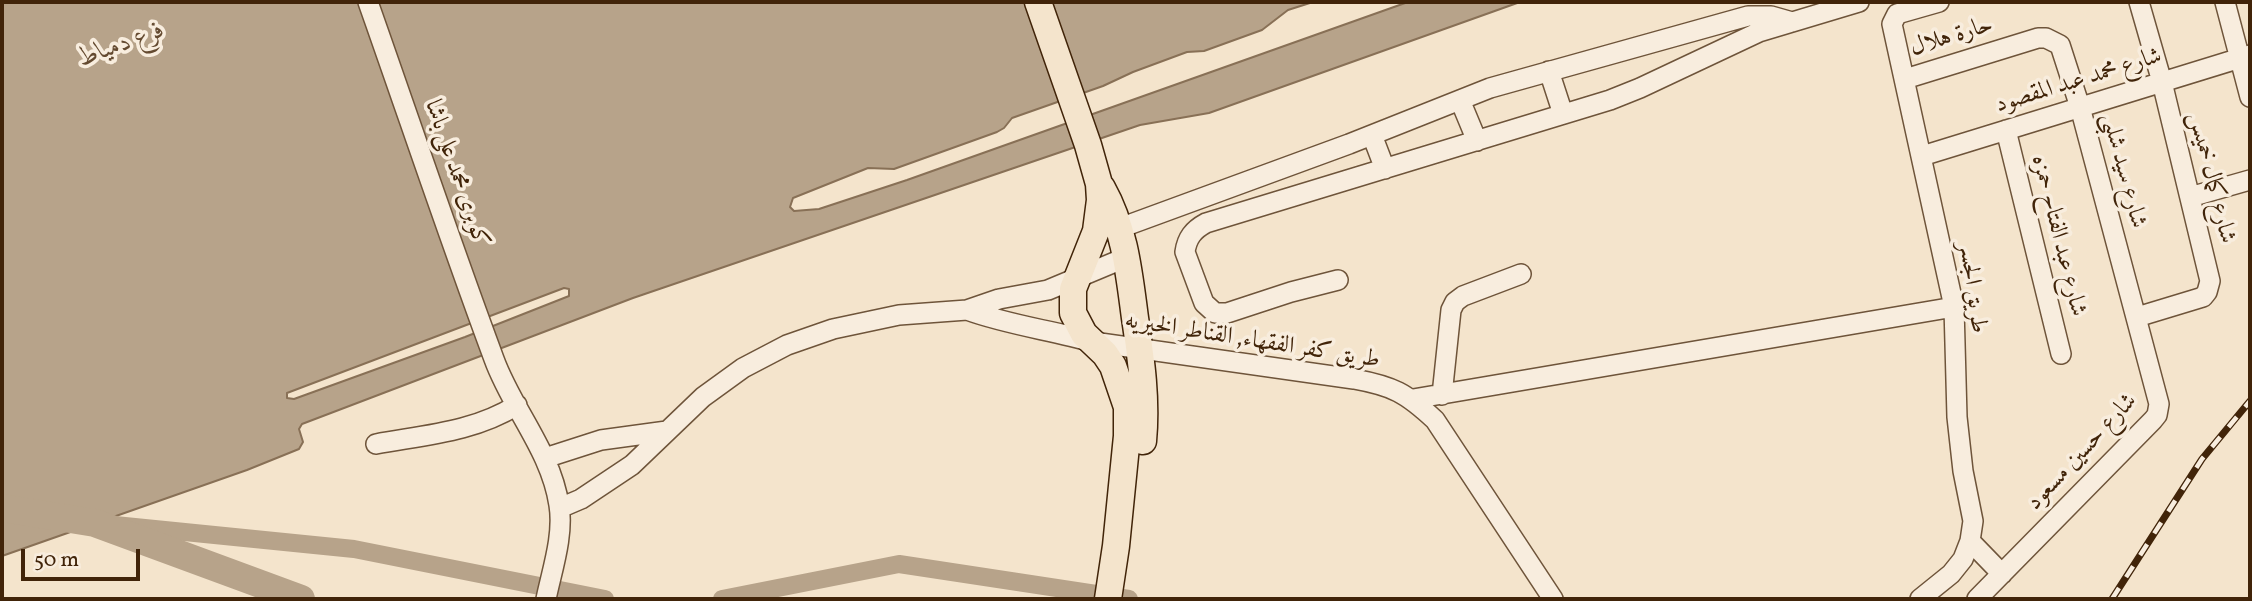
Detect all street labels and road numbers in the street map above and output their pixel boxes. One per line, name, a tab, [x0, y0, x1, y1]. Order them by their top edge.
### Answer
street label: حارة هلال	[1907, 12, 1997, 64]
street label: شارع محمد عبد المقصود	[1992, 43, 2166, 121]
street label: كوبرى محمد على باشا	[416, 97, 494, 251]
street label: شارع كمال خميس	[2180, 109, 2240, 247]
street label: شارع سيد شلبى	[2093, 110, 2151, 232]
street label: شارع عبد الفتاح حمزه	[2023, 152, 2091, 320]
street label: طريق الجسر	[1950, 241, 1992, 335]
street label: طريق كفر الفقهاء, القناطر الخيريه	[1122, 308, 1382, 376]
street label: شارع حسين مسعود	[2021, 388, 2145, 518]

